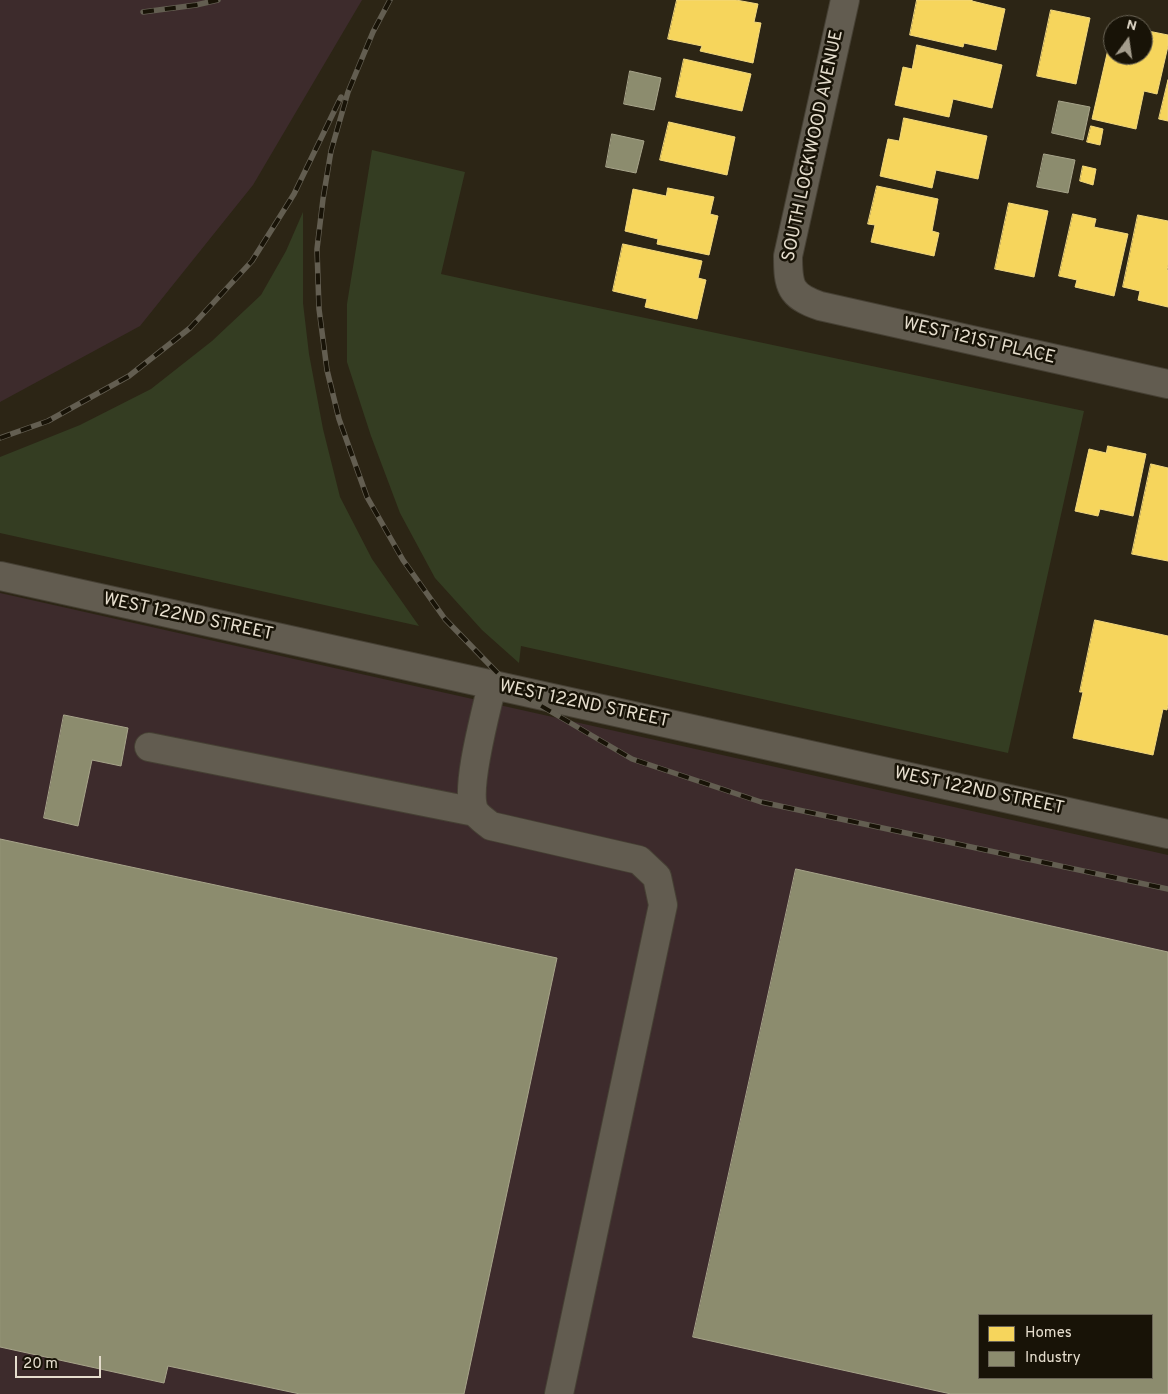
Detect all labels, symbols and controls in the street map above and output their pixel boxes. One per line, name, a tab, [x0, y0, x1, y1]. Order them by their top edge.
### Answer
north arrow	[1103, 15, 1153, 65]
text: N	[1125, 16, 1138, 35]
street label: SOUTH LOCKWOOD AVENUE	[779, 28, 849, 264]
street label: WEST 121ST PLACE	[901, 314, 1057, 370]
street label: WEST 122ND STREET	[101, 589, 275, 647]
street label: WEST 122ND STREET	[497, 676, 671, 734]
street label: WEST 122ND STREET	[892, 763, 1066, 821]
legend	[978, 1314, 1153, 1379]
text: Homes	[1025, 1324, 1072, 1343]
scale bar	[18, 1346, 104, 1378]
text: Industry	[1025, 1349, 1081, 1368]
text: 20 m	[23, 1355, 58, 1374]

